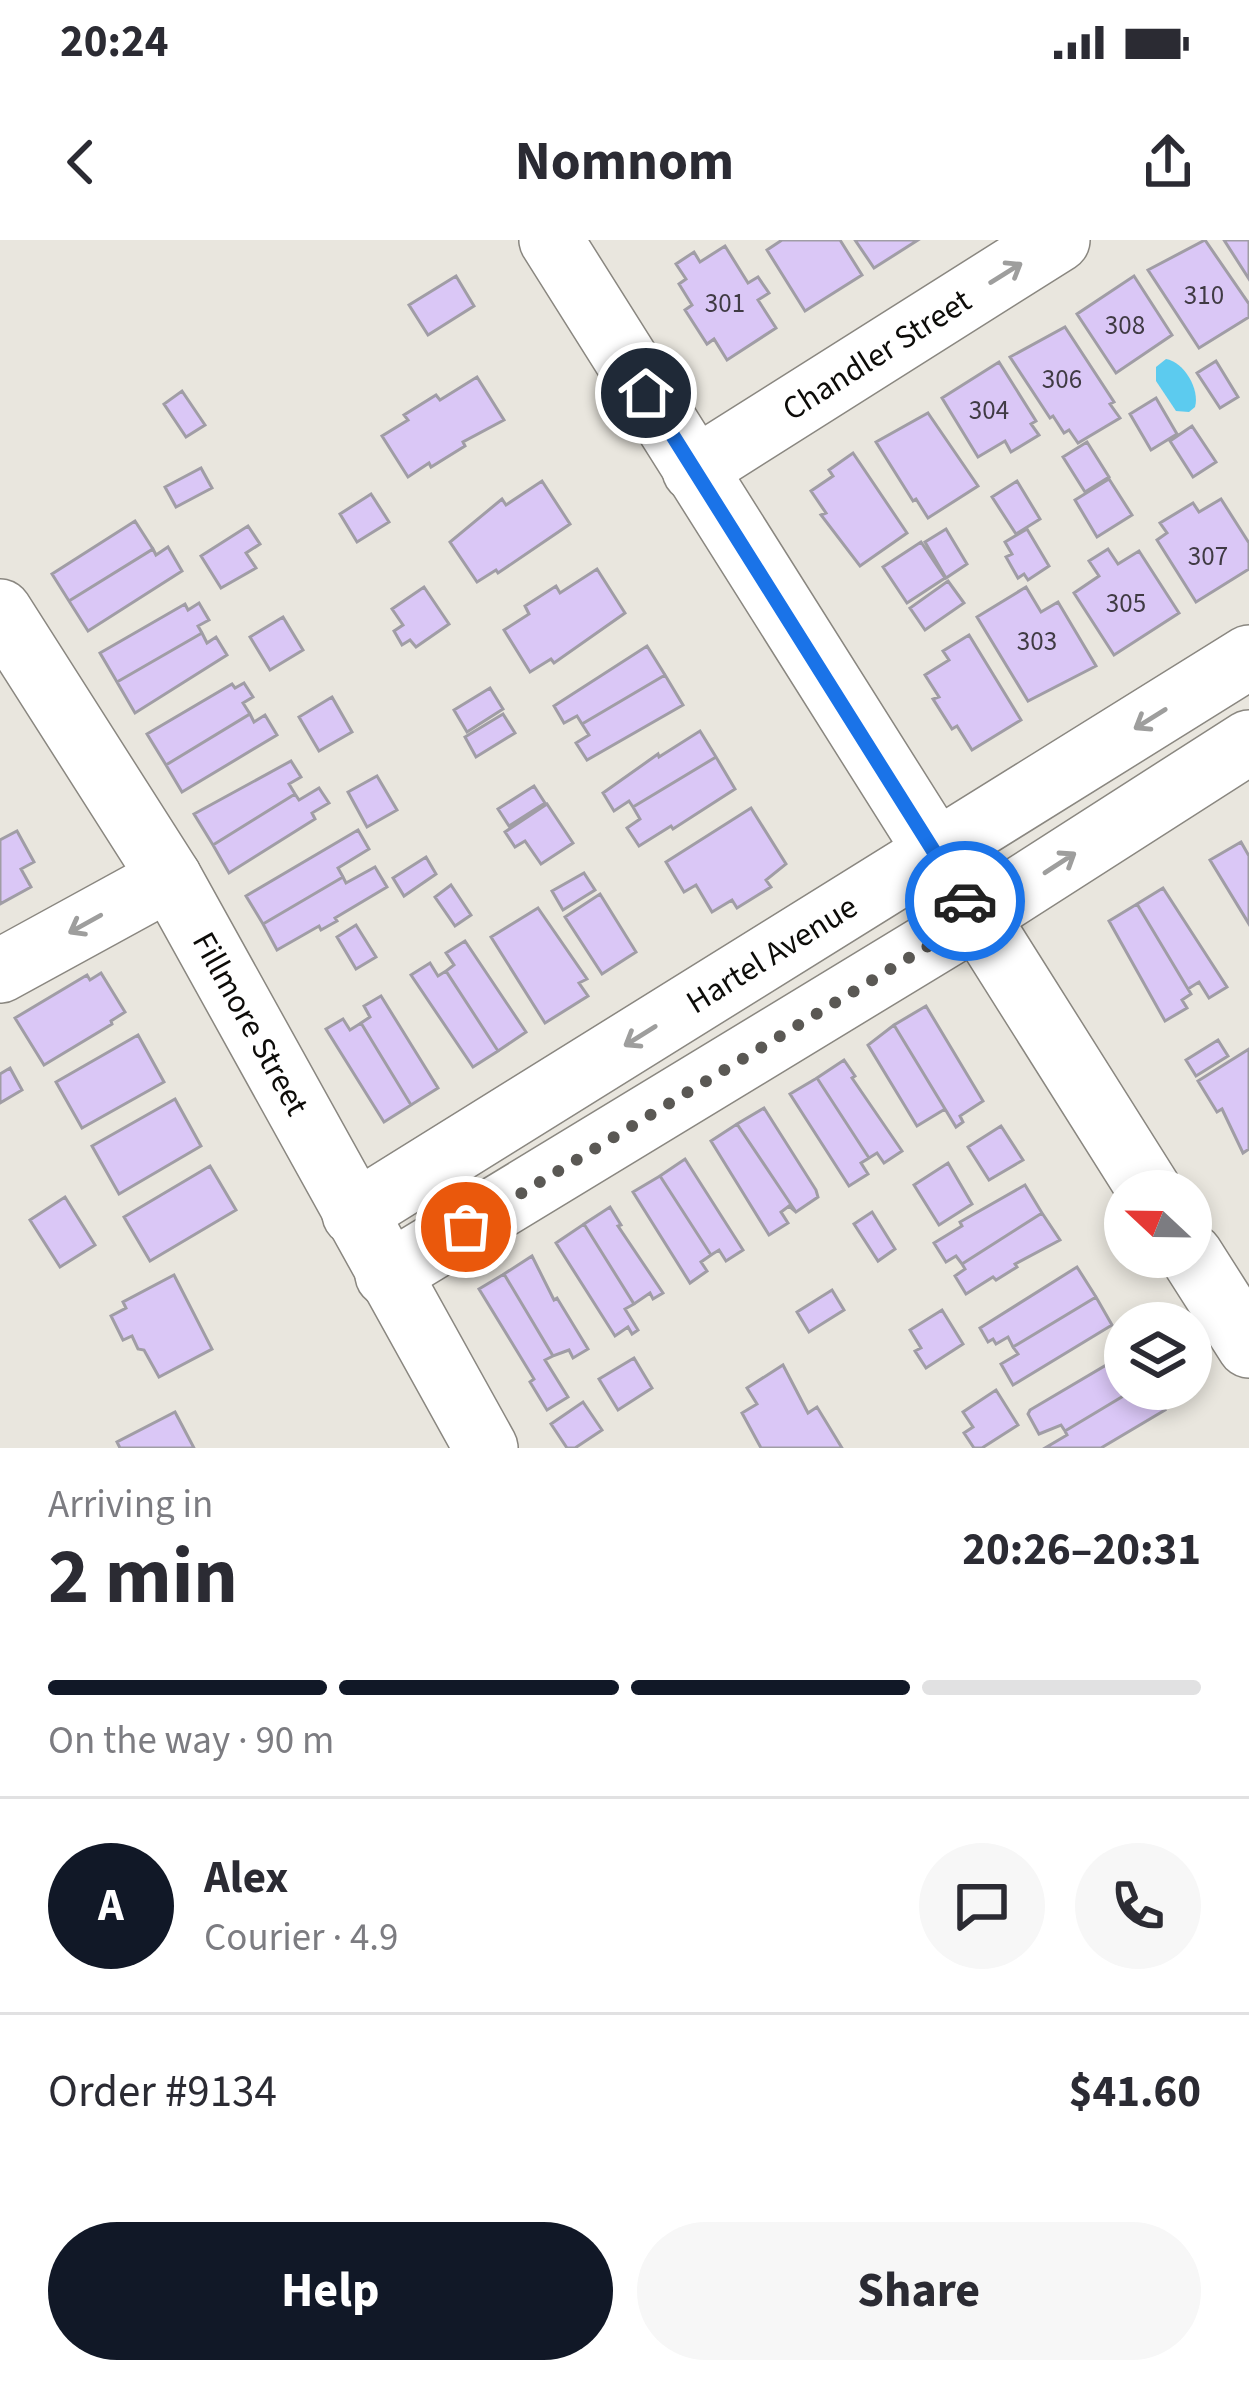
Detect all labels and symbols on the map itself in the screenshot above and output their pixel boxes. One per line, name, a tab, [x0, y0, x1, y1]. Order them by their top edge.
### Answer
one-way arrow	[988, 261, 1022, 285]
house number: 310	[1184, 276, 1224, 315]
street label: Chandler Street	[773, 277, 980, 432]
house number: 301	[705, 284, 745, 323]
house number: 308	[1105, 306, 1145, 345]
pin	[595, 342, 697, 444]
house number: 306	[1042, 360, 1082, 399]
house number: 304	[969, 391, 1009, 430]
house number: 307	[1188, 537, 1228, 576]
house number: 305	[1106, 584, 1146, 623]
house number: 303	[1017, 622, 1057, 661]
one-way arrow	[1133, 707, 1167, 731]
courier	[905, 841, 1025, 961]
one-way arrow	[1043, 851, 1077, 875]
street label: Hartel Avenue	[677, 883, 866, 1025]
one-way arrow	[68, 913, 103, 937]
street label: Fillmore Street	[181, 923, 321, 1124]
one-way arrow	[624, 1024, 658, 1048]
north arrow	[1104, 1170, 1212, 1278]
pin	[415, 1176, 517, 1278]

